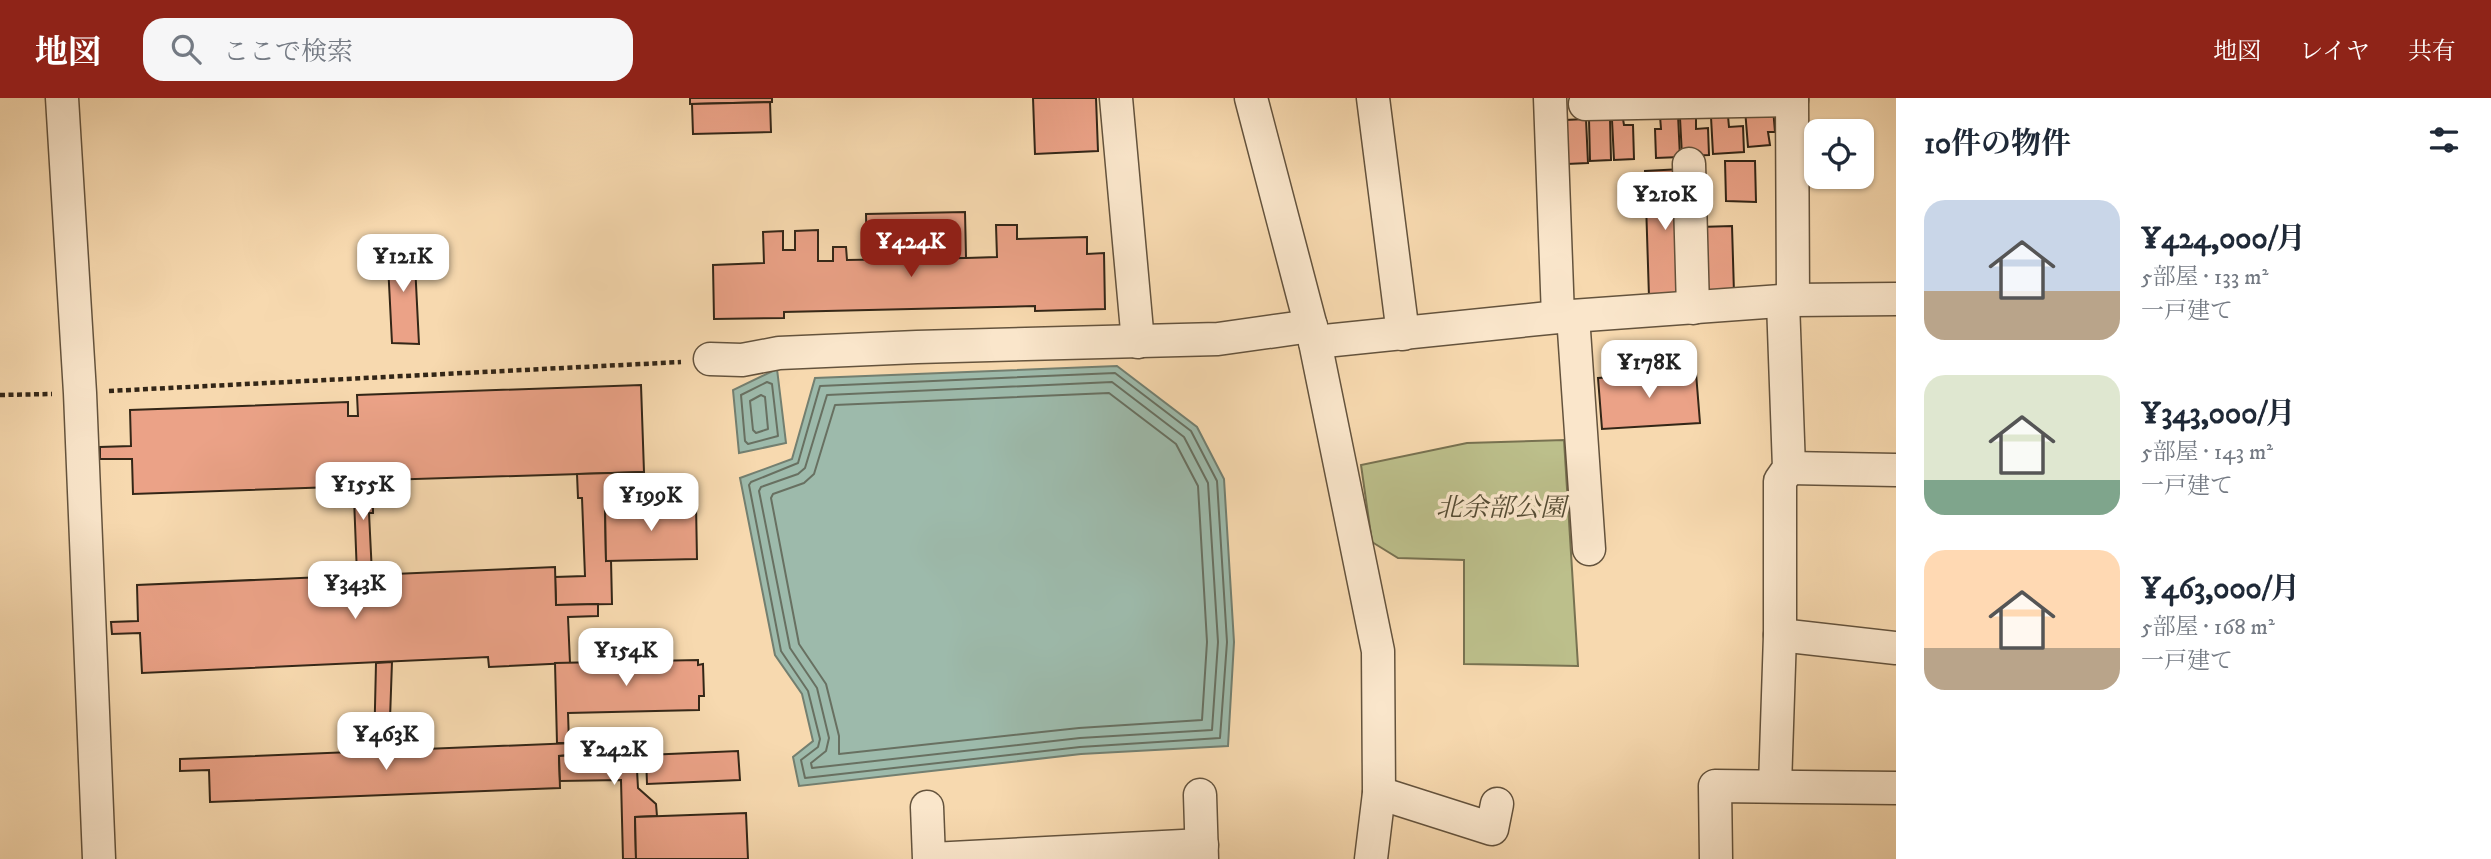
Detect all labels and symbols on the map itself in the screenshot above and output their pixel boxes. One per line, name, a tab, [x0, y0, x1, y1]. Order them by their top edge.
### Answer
pin: ¥210K	[1616, 172, 1714, 232]
pin: ¥424K	[862, 220, 960, 279]
pin: ¥121K	[354, 234, 452, 294]
pin: ¥178K	[1600, 341, 1698, 400]
pin: ¥155K	[314, 462, 412, 522]
pin: ¥199K	[602, 474, 700, 533]
park label: 北余部公園	[1436, 492, 1570, 525]
pin: ¥343K	[306, 561, 404, 621]
pin: ¥154K	[577, 628, 675, 688]
pin: ¥463K	[337, 712, 435, 772]
pin: ¥242K	[565, 728, 663, 787]

